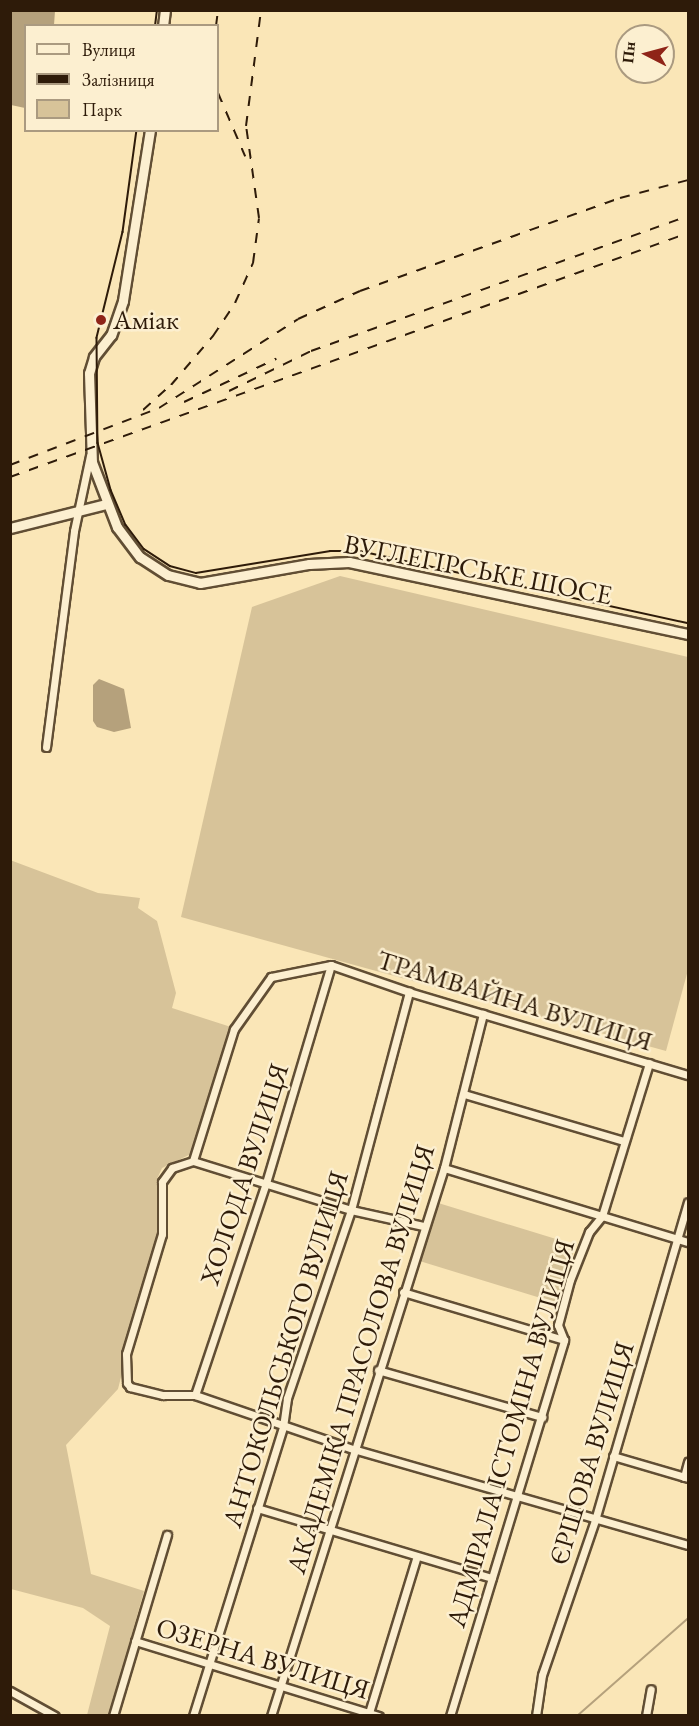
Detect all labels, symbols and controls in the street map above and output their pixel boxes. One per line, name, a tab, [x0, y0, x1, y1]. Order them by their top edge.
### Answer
legend	[24, 24, 219, 132]
north arrow	[615, 24, 675, 84]
text: Вулиця	[82, 38, 135, 61]
text: Пн	[617, 40, 640, 64]
text: Залізниця	[82, 68, 155, 91]
text: Парк	[82, 98, 122, 121]
place label: Аміак	[113, 304, 179, 336]
marker: Аміак	[94, 313, 108, 327]
street label: ВУГЛЕГІРСЬКЕ ШОСЕ	[341, 527, 615, 611]
street label: ТРАМВАЙНА ВУЛИЦЯ	[373, 943, 657, 1057]
street label: ХОЛОДА ВУЛИЦЯ	[193, 1059, 295, 1289]
street label: АКАДЕМІКА ПРАСОЛОВА ВУЛИЦЯ	[279, 1140, 441, 1578]
street label: АНТОКОЛЬСЬКОГО ВУЛИЦЯ	[215, 1167, 355, 1531]
street label: АДМІРАЛА ІСТОМІНА ВУЛИЦЯ	[439, 1235, 581, 1631]
street label: ЄРШОВА ВУЛИЦЯ	[542, 1337, 640, 1569]
street label: ОЗЕРНА ВУЛИЦЯ	[153, 1610, 373, 1706]

